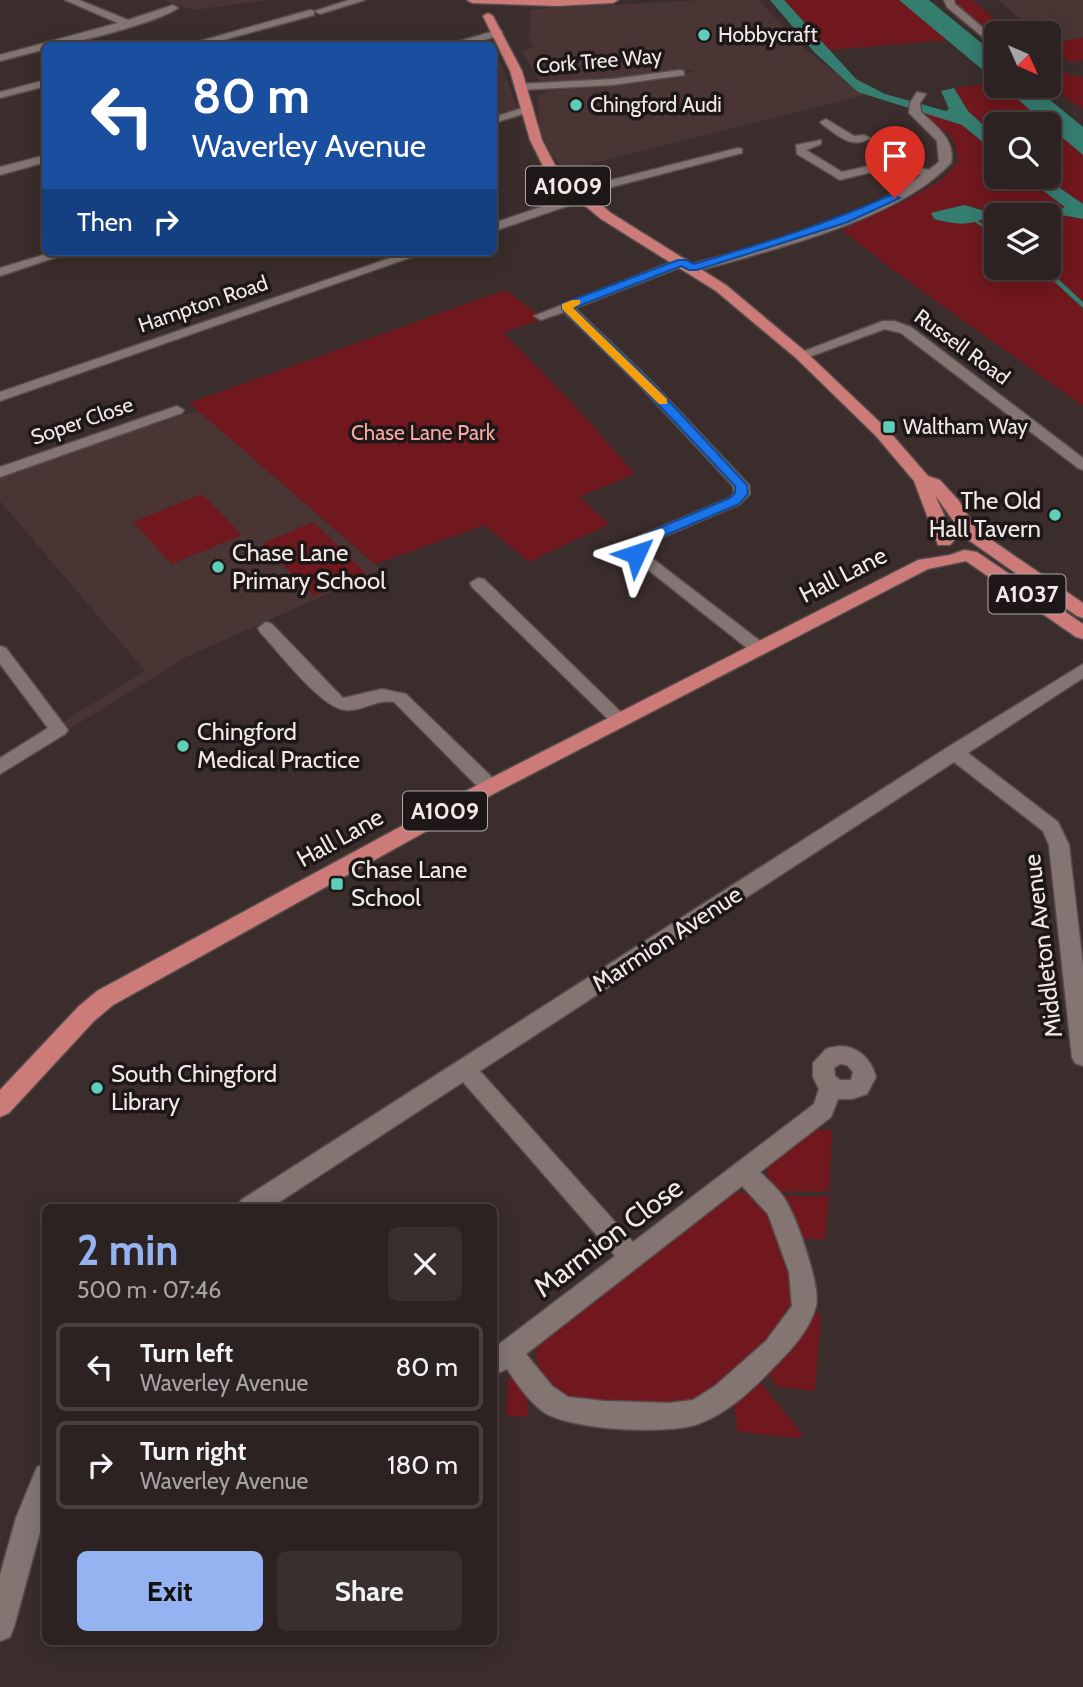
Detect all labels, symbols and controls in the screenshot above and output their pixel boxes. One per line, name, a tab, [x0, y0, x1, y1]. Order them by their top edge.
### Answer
north arrow	[984, 21, 1060, 98]
map controls	[984, 21, 1061, 280]
place label: Hobbycraft	[718, 22, 818, 47]
marker: Hobbycraft	[696, 27, 712, 43]
street label: Cork Tree Way	[535, 43, 663, 78]
text: 80 m	[192, 66, 310, 125]
icon: left	[77, 70, 168, 161]
place label: Chingford Audi	[590, 92, 722, 117]
marker: Chingford Audi	[568, 97, 584, 113]
button: search	[984, 112, 1061, 189]
text: Waverley Avenue	[192, 126, 426, 165]
pin	[865, 126, 925, 198]
icon: arrive	[876, 137, 914, 175]
road number: A1009	[526, 167, 610, 206]
icon: right	[147, 203, 185, 241]
button: layers	[984, 203, 1061, 280]
text: Then	[77, 206, 133, 238]
street label: Hampton Road	[135, 270, 271, 337]
street label: Russell Road	[910, 304, 1015, 390]
street label: Soper Close	[27, 391, 136, 450]
place label: Waltham Way	[903, 414, 1028, 439]
marker: Waltham Way	[881, 419, 897, 435]
park label: Chase Lane Park	[351, 420, 496, 445]
place label: The Old Hall Tavern	[929, 486, 1041, 543]
marker: The Old Hall Tavern	[1047, 507, 1063, 523]
position arrow	[599, 517, 673, 591]
place label: Chase Lane Primary School	[232, 538, 386, 595]
street label: Hall Lane	[794, 540, 891, 609]
marker: Chase Lane Primary School	[210, 559, 226, 575]
road number: A1037	[988, 574, 1066, 614]
place label: Chingford Medical Practice	[197, 717, 360, 774]
marker: Chingford Medical Practice	[175, 738, 191, 754]
road number: A1009	[403, 792, 487, 831]
street label: Hall Lane	[292, 802, 388, 873]
street label: Middleton Avenue	[1017, 853, 1068, 1040]
place label: Chase Lane School	[351, 855, 467, 912]
marker: Chase Lane School	[329, 876, 345, 892]
street label: Marmion Avenue	[586, 879, 747, 998]
place label: South Chingford Library	[111, 1059, 277, 1116]
marker: South Chingford Library	[89, 1080, 105, 1096]
street label: Marmion Close	[527, 1170, 689, 1304]
text: 2 min	[77, 1224, 178, 1276]
button: close	[388, 1227, 462, 1301]
text: 500 m · 07:46	[77, 1276, 221, 1304]
text: Turn left	[140, 1337, 233, 1369]
icon: left	[81, 1348, 119, 1386]
text: 80 m	[395, 1351, 458, 1383]
text: Waverley Avenue	[140, 1369, 308, 1397]
text: Turn right	[140, 1435, 246, 1467]
icon: right	[81, 1446, 119, 1484]
text: 180 m	[387, 1449, 458, 1481]
text: Waverley Avenue	[140, 1467, 308, 1495]
button: Exit	[77, 1551, 263, 1631]
button: Share	[277, 1551, 462, 1631]

